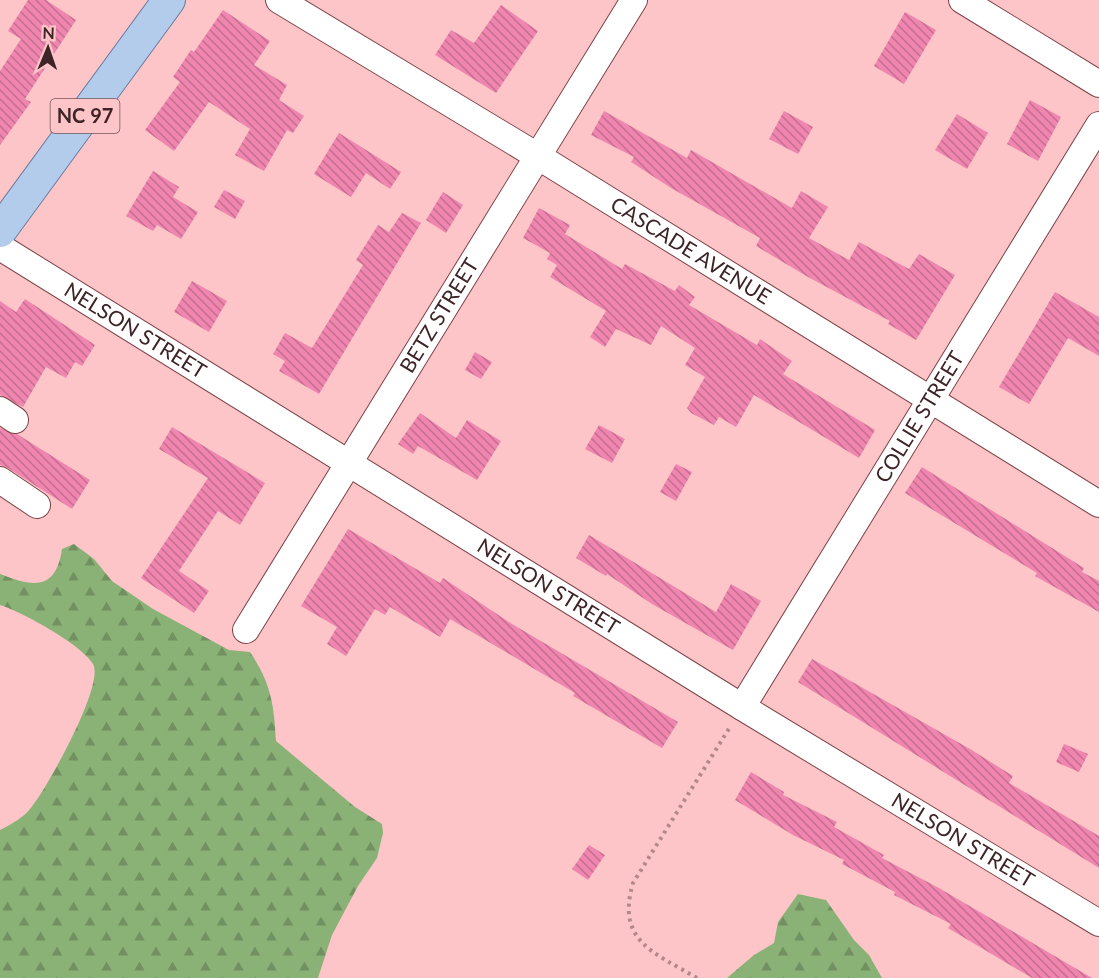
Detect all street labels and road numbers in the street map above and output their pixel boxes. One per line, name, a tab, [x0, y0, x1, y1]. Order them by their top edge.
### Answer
road number: NC 97	[50, 99, 119, 133]
street label: CASCADE AVENUE	[607, 191, 776, 309]
street label: BETZ STREET	[394, 253, 483, 377]
street label: NELSON STREET	[60, 276, 212, 383]
street label: COLLIE STREET	[869, 346, 968, 487]
street label: NELSON STREET	[473, 532, 625, 639]
street label: NELSON STREET	[888, 787, 1040, 892]

